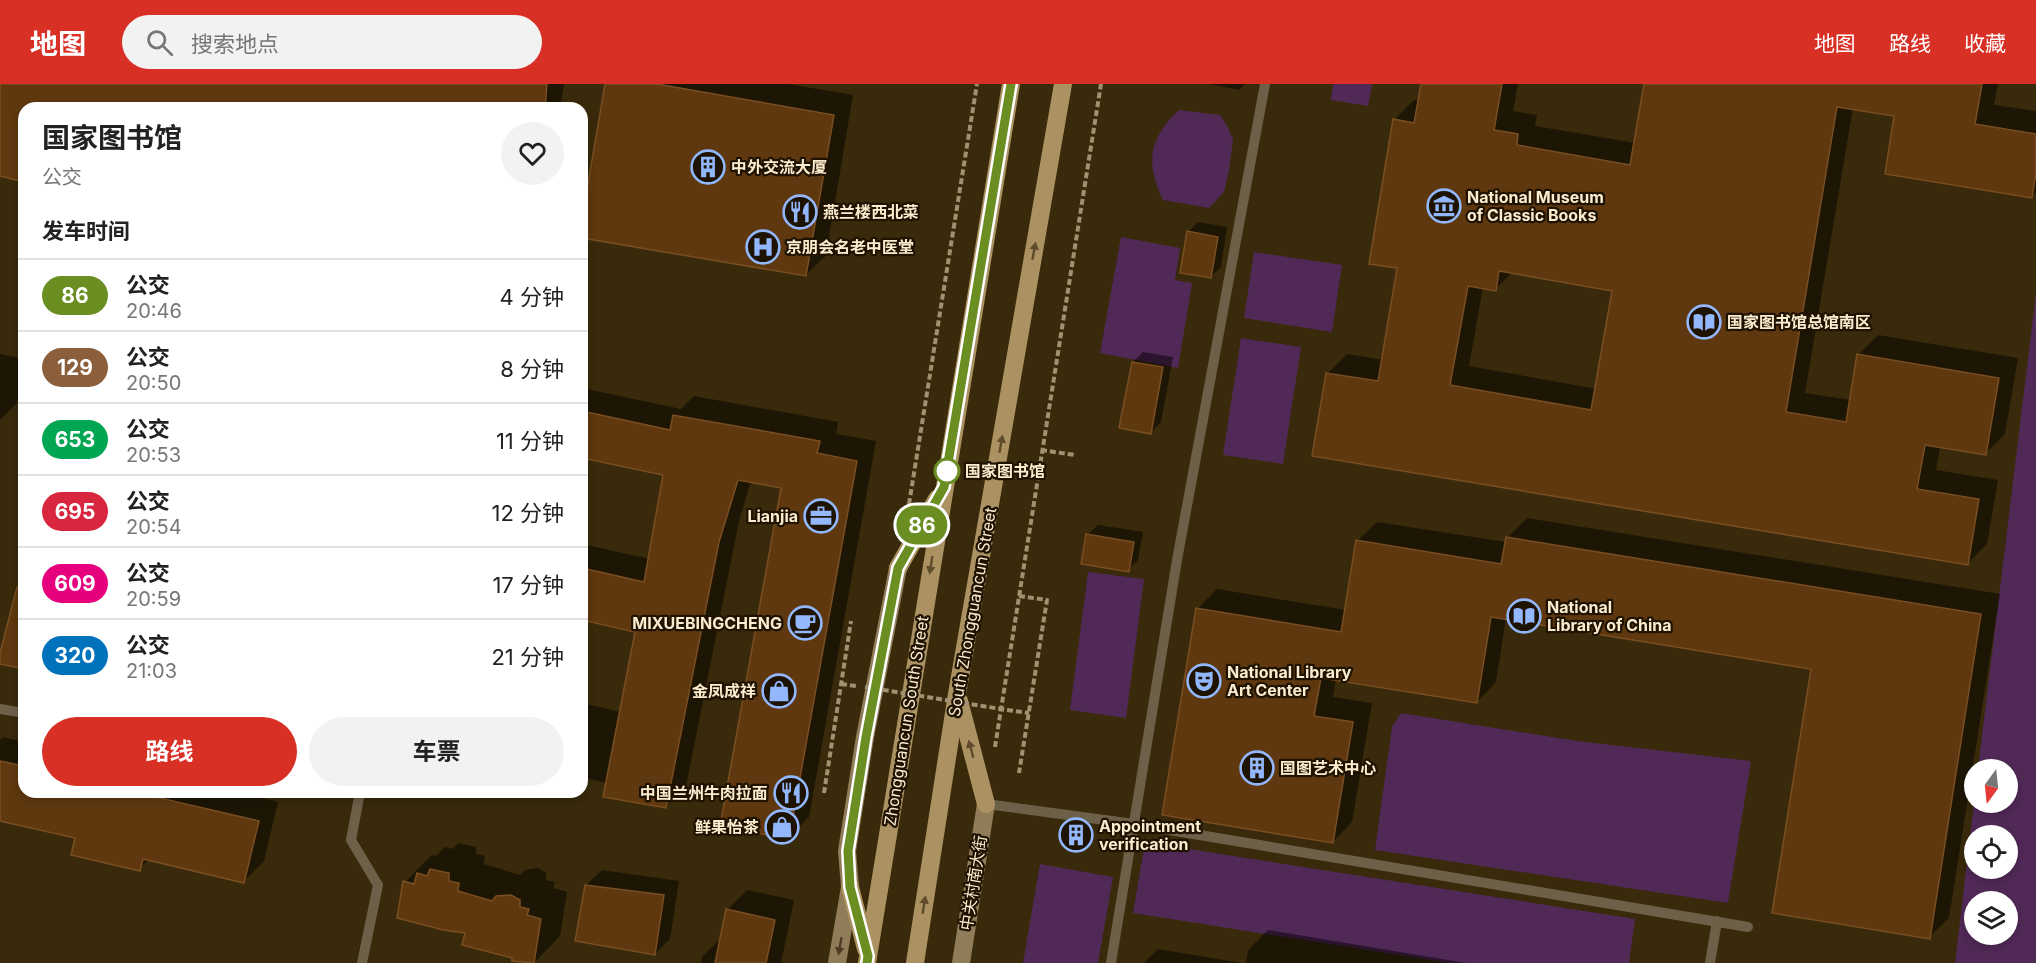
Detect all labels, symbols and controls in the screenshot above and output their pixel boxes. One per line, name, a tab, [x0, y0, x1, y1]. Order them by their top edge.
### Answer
search box	[122, 15, 542, 69]
icon: search	[143, 26, 176, 59]
text: 地图	[30, 27, 86, 61]
text: 搜索地点	[191, 31, 279, 57]
text: 地图	[1814, 31, 1856, 56]
text: 路线	[1889, 31, 1931, 56]
text: 收藏	[1964, 31, 2006, 56]
text: 国家图书馆	[42, 121, 182, 155]
button: heart	[501, 122, 564, 185]
building icon: 中外交流大厦	[690, 149, 726, 185]
place label: 中外交流大厦	[731, 157, 827, 177]
text: 公交	[42, 165, 82, 189]
place label: National Museum of Classic Books	[1467, 187, 1604, 225]
museum icon: National Museum of Classic Books	[1426, 188, 1462, 224]
restaurant icon: 燕兰楼西北菜	[782, 194, 818, 230]
place label: 燕兰楼西北菜	[823, 202, 919, 222]
text: 发车时间	[42, 218, 130, 244]
hospital icon: 京朋会名老中医堂	[745, 229, 781, 265]
place label: 京朋会名老中医堂	[786, 237, 914, 257]
one-way arrow	[1030, 242, 1039, 261]
text: 公交	[126, 272, 170, 298]
text: 86	[61, 283, 89, 308]
text: 4 分钟	[500, 284, 564, 310]
text: 20:46	[126, 299, 182, 323]
library icon: 国家图书馆总馆南区	[1686, 304, 1722, 340]
place label: 国家图书馆总馆南区	[1727, 312, 1871, 332]
text: 公交	[126, 344, 170, 370]
text: 129	[57, 355, 93, 380]
text: 8 分钟	[500, 356, 564, 382]
text: 20:50	[126, 371, 181, 395]
text: 公交	[126, 416, 170, 442]
text: 653	[55, 427, 95, 452]
text: 11 分钟	[496, 428, 564, 454]
one-way arrow	[996, 434, 1005, 453]
text: 20:53	[126, 443, 181, 467]
marker: 国家图书馆	[934, 458, 960, 484]
place label: 国家图书馆	[965, 461, 1045, 481]
text: 公交	[126, 488, 170, 514]
office icon: Lianjia	[803, 498, 839, 534]
text: 695	[55, 499, 95, 524]
text: 12 分钟	[491, 500, 564, 526]
place label: Lianjia	[747, 506, 798, 526]
line badge: 86	[895, 506, 949, 544]
street label: South Zhongguancun Street	[944, 506, 1000, 718]
text: 86	[908, 513, 936, 538]
text: 20:54	[126, 515, 182, 539]
one-way arrow	[926, 556, 935, 575]
text: 公交	[126, 560, 170, 586]
text: 609	[54, 571, 96, 596]
text: 17 分钟	[492, 572, 564, 598]
text: 20:59	[126, 587, 181, 611]
place label: National Library of China	[1547, 597, 1672, 635]
library icon: National Library of China	[1506, 598, 1542, 634]
cafe icon: MIXUEBINGCHENG	[787, 605, 823, 641]
place label: MIXUEBINGCHENG	[632, 613, 782, 633]
street label: Zhongguancun South Street	[880, 615, 932, 827]
text: 公交	[126, 632, 170, 658]
text: 320	[55, 643, 95, 668]
text: 21 分钟	[491, 644, 564, 670]
text: 21:03	[126, 659, 177, 683]
place label: National Library Art Center	[1227, 662, 1352, 700]
theatre icon: National Library Art Center	[1186, 663, 1222, 699]
shop icon: 金凤成祥	[761, 673, 797, 709]
place label: 金凤成祥	[692, 681, 756, 701]
button: 路线	[42, 717, 297, 786]
button: 车票	[309, 717, 564, 786]
one-way arrow	[966, 740, 976, 758]
building icon: 国图艺术中心	[1239, 750, 1275, 786]
place label: 国图艺术中心	[1280, 758, 1376, 778]
north arrow	[1964, 759, 2018, 813]
map controls	[1964, 759, 2018, 945]
restaurant icon: 中国兰州牛肉拉面	[773, 775, 809, 811]
place label: 中国兰州牛肉拉面	[640, 783, 768, 803]
shop icon: 鲜果怡茶	[764, 809, 800, 845]
place label: Appointment verification	[1099, 816, 1201, 854]
place label: 鲜果怡茶	[695, 817, 759, 837]
building icon: Appointment verification	[1058, 817, 1094, 853]
button: locate	[1964, 825, 2018, 879]
street label: 中关村南大街	[956, 834, 990, 932]
button: layers	[1964, 891, 2018, 945]
one-way arrow	[919, 896, 928, 915]
one-way arrow	[835, 936, 844, 955]

